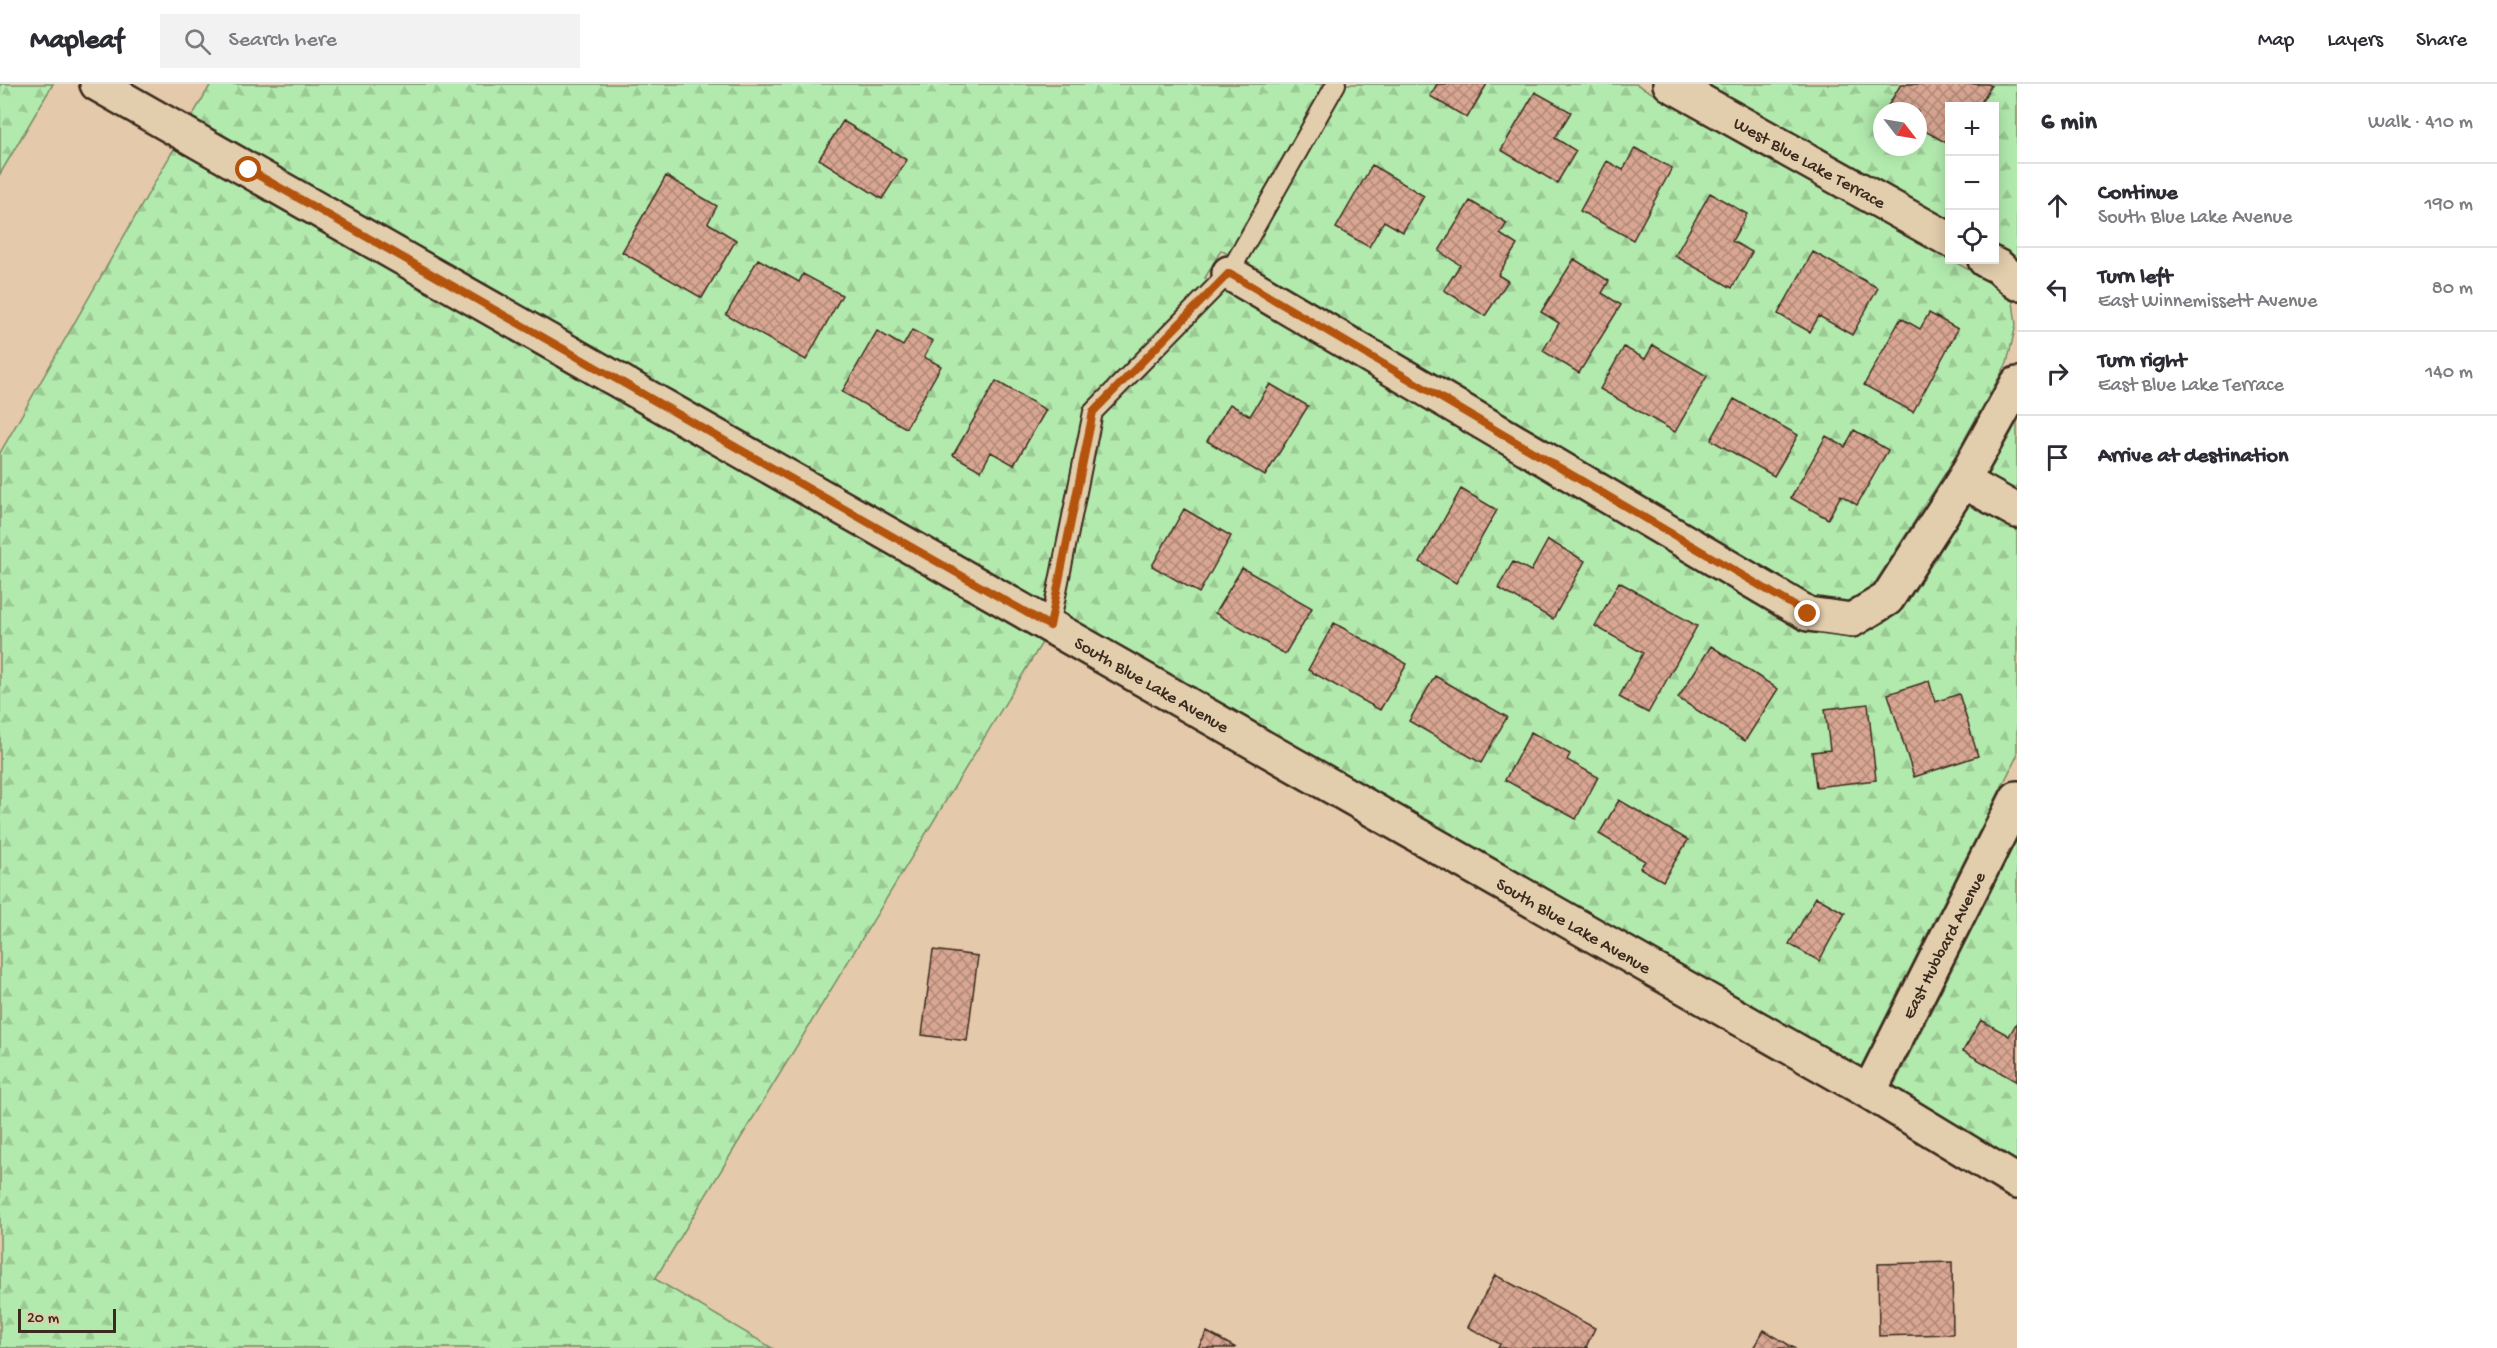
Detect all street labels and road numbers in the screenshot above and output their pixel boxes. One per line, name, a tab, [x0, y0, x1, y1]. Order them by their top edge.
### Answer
street label: West Blue Lake Terrace	[1729, 114, 1889, 215]
street label: South Blue Lake Avenue	[1070, 633, 1232, 739]
street label: East Hubbard Avenue	[1899, 868, 1992, 1023]
street label: South Blue Lake Avenue	[1492, 874, 1654, 980]

